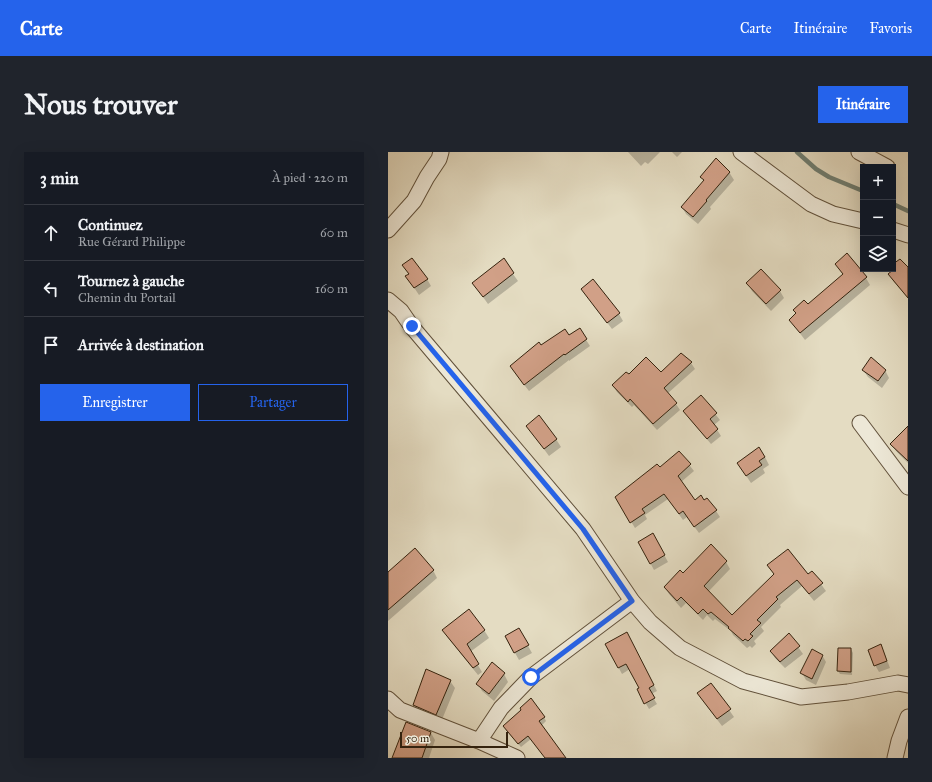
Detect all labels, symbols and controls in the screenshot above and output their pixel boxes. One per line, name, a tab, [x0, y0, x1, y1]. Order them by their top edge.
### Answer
text: Carte	[20, 17, 63, 40]
text: Carte	[740, 20, 772, 37]
text: Itinéraire	[794, 20, 847, 37]
text: Favoris	[869, 20, 912, 37]
button: Itinéraire	[818, 86, 908, 123]
text: Nous trouver	[24, 87, 177, 122]
map controls	[860, 164, 896, 272]
button: +	[860, 164, 896, 200]
text: 3 min	[40, 168, 79, 189]
text: À pied · 220 m	[272, 170, 348, 186]
button: −	[860, 200, 896, 236]
text: Continuez	[78, 216, 143, 234]
icon: ahead	[40, 222, 62, 244]
text: 60 m	[320, 225, 348, 241]
text: Rue Gérard Philippe	[78, 234, 185, 250]
button: layers	[860, 236, 896, 272]
text: Tournez à gauche	[78, 272, 185, 290]
icon: left	[40, 278, 62, 300]
text: 160 m	[315, 281, 348, 297]
text: Chemin du Portail	[78, 290, 176, 306]
route end	[403, 317, 421, 335]
icon: arrive	[40, 334, 62, 356]
text: Arrivée à destination	[78, 336, 204, 354]
button: Enregistrer	[40, 384, 190, 421]
button: Partager	[198, 384, 348, 421]
route start	[522, 668, 540, 686]
scale bar	[400, 730, 508, 749]
text: 50 m	[406, 732, 429, 745]

